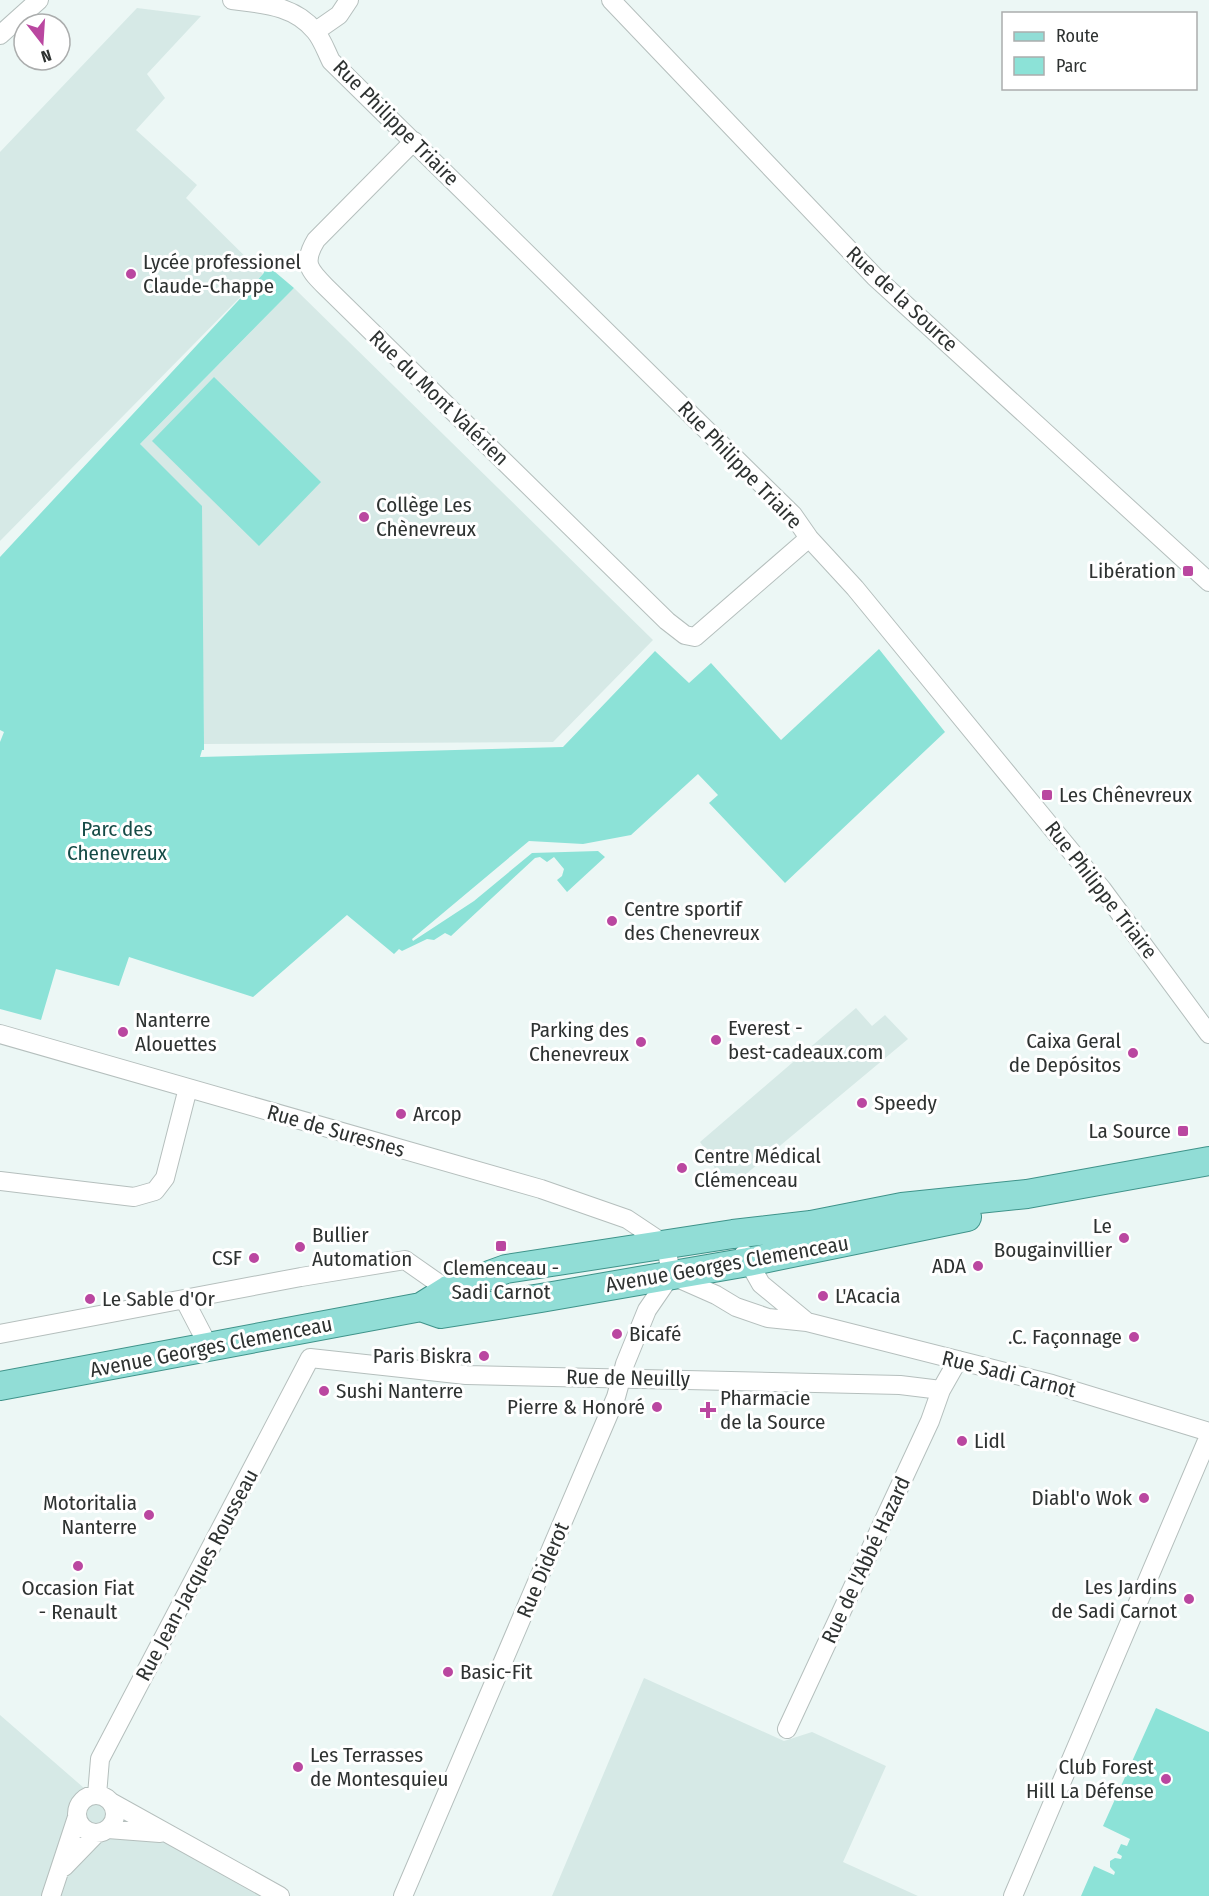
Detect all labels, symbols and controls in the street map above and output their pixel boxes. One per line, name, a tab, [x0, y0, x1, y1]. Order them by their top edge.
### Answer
north arrow	[12, 12, 72, 72]
legend	[1002, 12, 1197, 90]
text: Route	[1056, 25, 1099, 47]
text: N	[39, 45, 54, 66]
street label: Rue Philippe Triaire	[328, 55, 464, 191]
text: Parc	[1056, 55, 1087, 77]
street label: Rue de la Source	[841, 241, 963, 357]
place label: Lycée professionel Claude-Chappe	[143, 249, 302, 299]
marker: Lycée professionel Claude-Chappe	[124, 267, 138, 281]
street label: Rue du Mont Valérien	[364, 325, 514, 471]
street label: Rue Philippe Triaire	[672, 396, 808, 534]
place label: Collège Les Chènevreux	[376, 492, 477, 542]
marker: Collège Les Chènevreux	[357, 510, 371, 524]
place label: Libération	[1089, 558, 1176, 584]
marker: Libération	[1181, 564, 1195, 578]
place label: Les Chênevreux	[1059, 782, 1193, 808]
marker: Les Chênevreux	[1040, 788, 1054, 802]
park label: Parc des Chenevreux	[67, 816, 168, 866]
street label: Rue Philippe Triaire	[1039, 816, 1163, 964]
place label: Centre sportif des Chenevreux	[624, 896, 760, 946]
marker: Centre sportif des Chenevreux	[605, 914, 619, 928]
place label: Nanterre Alouettes	[135, 1007, 217, 1057]
place label: Everest - best-cadeaux.com	[728, 1015, 883, 1065]
place label: Parking des Chenevreux	[529, 1017, 630, 1067]
marker: Nanterre Alouettes	[116, 1025, 130, 1039]
place label: Caixa Geral de Depósitos	[1009, 1028, 1121, 1078]
marker: Everest - best-cadeaux.com	[709, 1033, 723, 1047]
marker: Parking des Chenevreux	[634, 1035, 648, 1049]
marker: Caixa Geral de Depósitos	[1126, 1046, 1140, 1060]
place label: Speedy	[874, 1090, 938, 1116]
marker: Speedy	[855, 1096, 869, 1110]
street label: Rue de Suresnes	[264, 1099, 408, 1163]
place label: Arcop	[413, 1101, 462, 1127]
marker: Arcop	[394, 1107, 408, 1121]
place label: La Source	[1088, 1118, 1171, 1144]
marker: La Source	[1176, 1124, 1190, 1138]
place label: Centre Médical Clémenceau	[694, 1143, 821, 1193]
marker: Centre Médical Clémenceau	[675, 1161, 689, 1175]
place label: Le Bougainvillier	[994, 1213, 1113, 1263]
place label: Bullier Automation	[312, 1222, 412, 1272]
street label: Avenue Georges Clemenceau	[603, 1230, 851, 1298]
marker: Le Bougainvillier	[1117, 1231, 1131, 1245]
marker: Clemenceau - Sadi Carnot	[494, 1239, 508, 1253]
marker: Bullier Automation	[293, 1240, 307, 1254]
place label: CSF	[212, 1245, 242, 1271]
marker: CSF	[247, 1251, 261, 1265]
place label: ADA	[932, 1253, 966, 1279]
place label: Clemenceau - Sadi Carnot	[443, 1255, 559, 1305]
marker: ADA	[971, 1259, 985, 1273]
place label: L'Acacia	[835, 1283, 901, 1309]
place label: Le Sable d'Or	[102, 1286, 215, 1312]
marker: L'Acacia	[816, 1289, 830, 1303]
marker: Le Sable d'Or	[83, 1292, 97, 1306]
street label: Avenue Georges Clemenceau	[88, 1311, 334, 1383]
place label: Bicafé	[629, 1321, 681, 1347]
place label: .C. Façonnage	[1008, 1324, 1122, 1350]
marker: Bicafé	[610, 1327, 624, 1341]
marker: .C. Façonnage	[1127, 1330, 1141, 1344]
place label: Paris Biskra	[373, 1343, 472, 1369]
street label: Rue Sadi Carnot	[939, 1345, 1079, 1403]
marker: Paris Biskra	[477, 1349, 491, 1363]
street label: Rue de Neuilly	[566, 1364, 691, 1392]
place label: Sushi Nanterre	[336, 1378, 463, 1404]
marker: Sushi Nanterre	[317, 1384, 331, 1398]
place label: Pharmacie de la Source	[720, 1385, 825, 1435]
place label: Pierre & Honoré	[507, 1394, 645, 1420]
marker: Pierre & Honoré	[650, 1400, 664, 1414]
marker: Pharmacie de la Source	[701, 1403, 715, 1417]
place label: Lidl	[974, 1428, 1006, 1454]
marker: Lidl	[955, 1434, 969, 1448]
street label: Rue Jean-Jacques Rousseau	[130, 1465, 264, 1685]
street label: Rue de l'Abbé Hazard	[816, 1472, 916, 1648]
place label: Diabl'o Wok	[1031, 1485, 1132, 1511]
place label: Motoritalia Nanterre	[43, 1490, 137, 1540]
marker: Diabl'o Wok	[1137, 1491, 1151, 1505]
marker: Motoritalia Nanterre	[142, 1508, 156, 1522]
street label: Rue Diderot	[511, 1518, 575, 1622]
marker: Occasion Fiat - Renault	[71, 1559, 85, 1573]
place label: Les Jardins de Sadi Carnot	[1051, 1574, 1177, 1624]
place label: Occasion Fiat - Renault	[22, 1575, 135, 1625]
marker: Les Jardins de Sadi Carnot	[1182, 1592, 1196, 1606]
place label: Basic-Fit	[460, 1659, 533, 1685]
marker: Basic-Fit	[441, 1665, 455, 1679]
place label: Les Terrasses de Montesquieu	[310, 1742, 448, 1792]
place label: Club Forest Hill La Défense	[1026, 1754, 1154, 1804]
marker: Les Terrasses de Montesquieu	[291, 1760, 305, 1774]
marker: Club Forest Hill La Défense	[1159, 1772, 1173, 1786]

